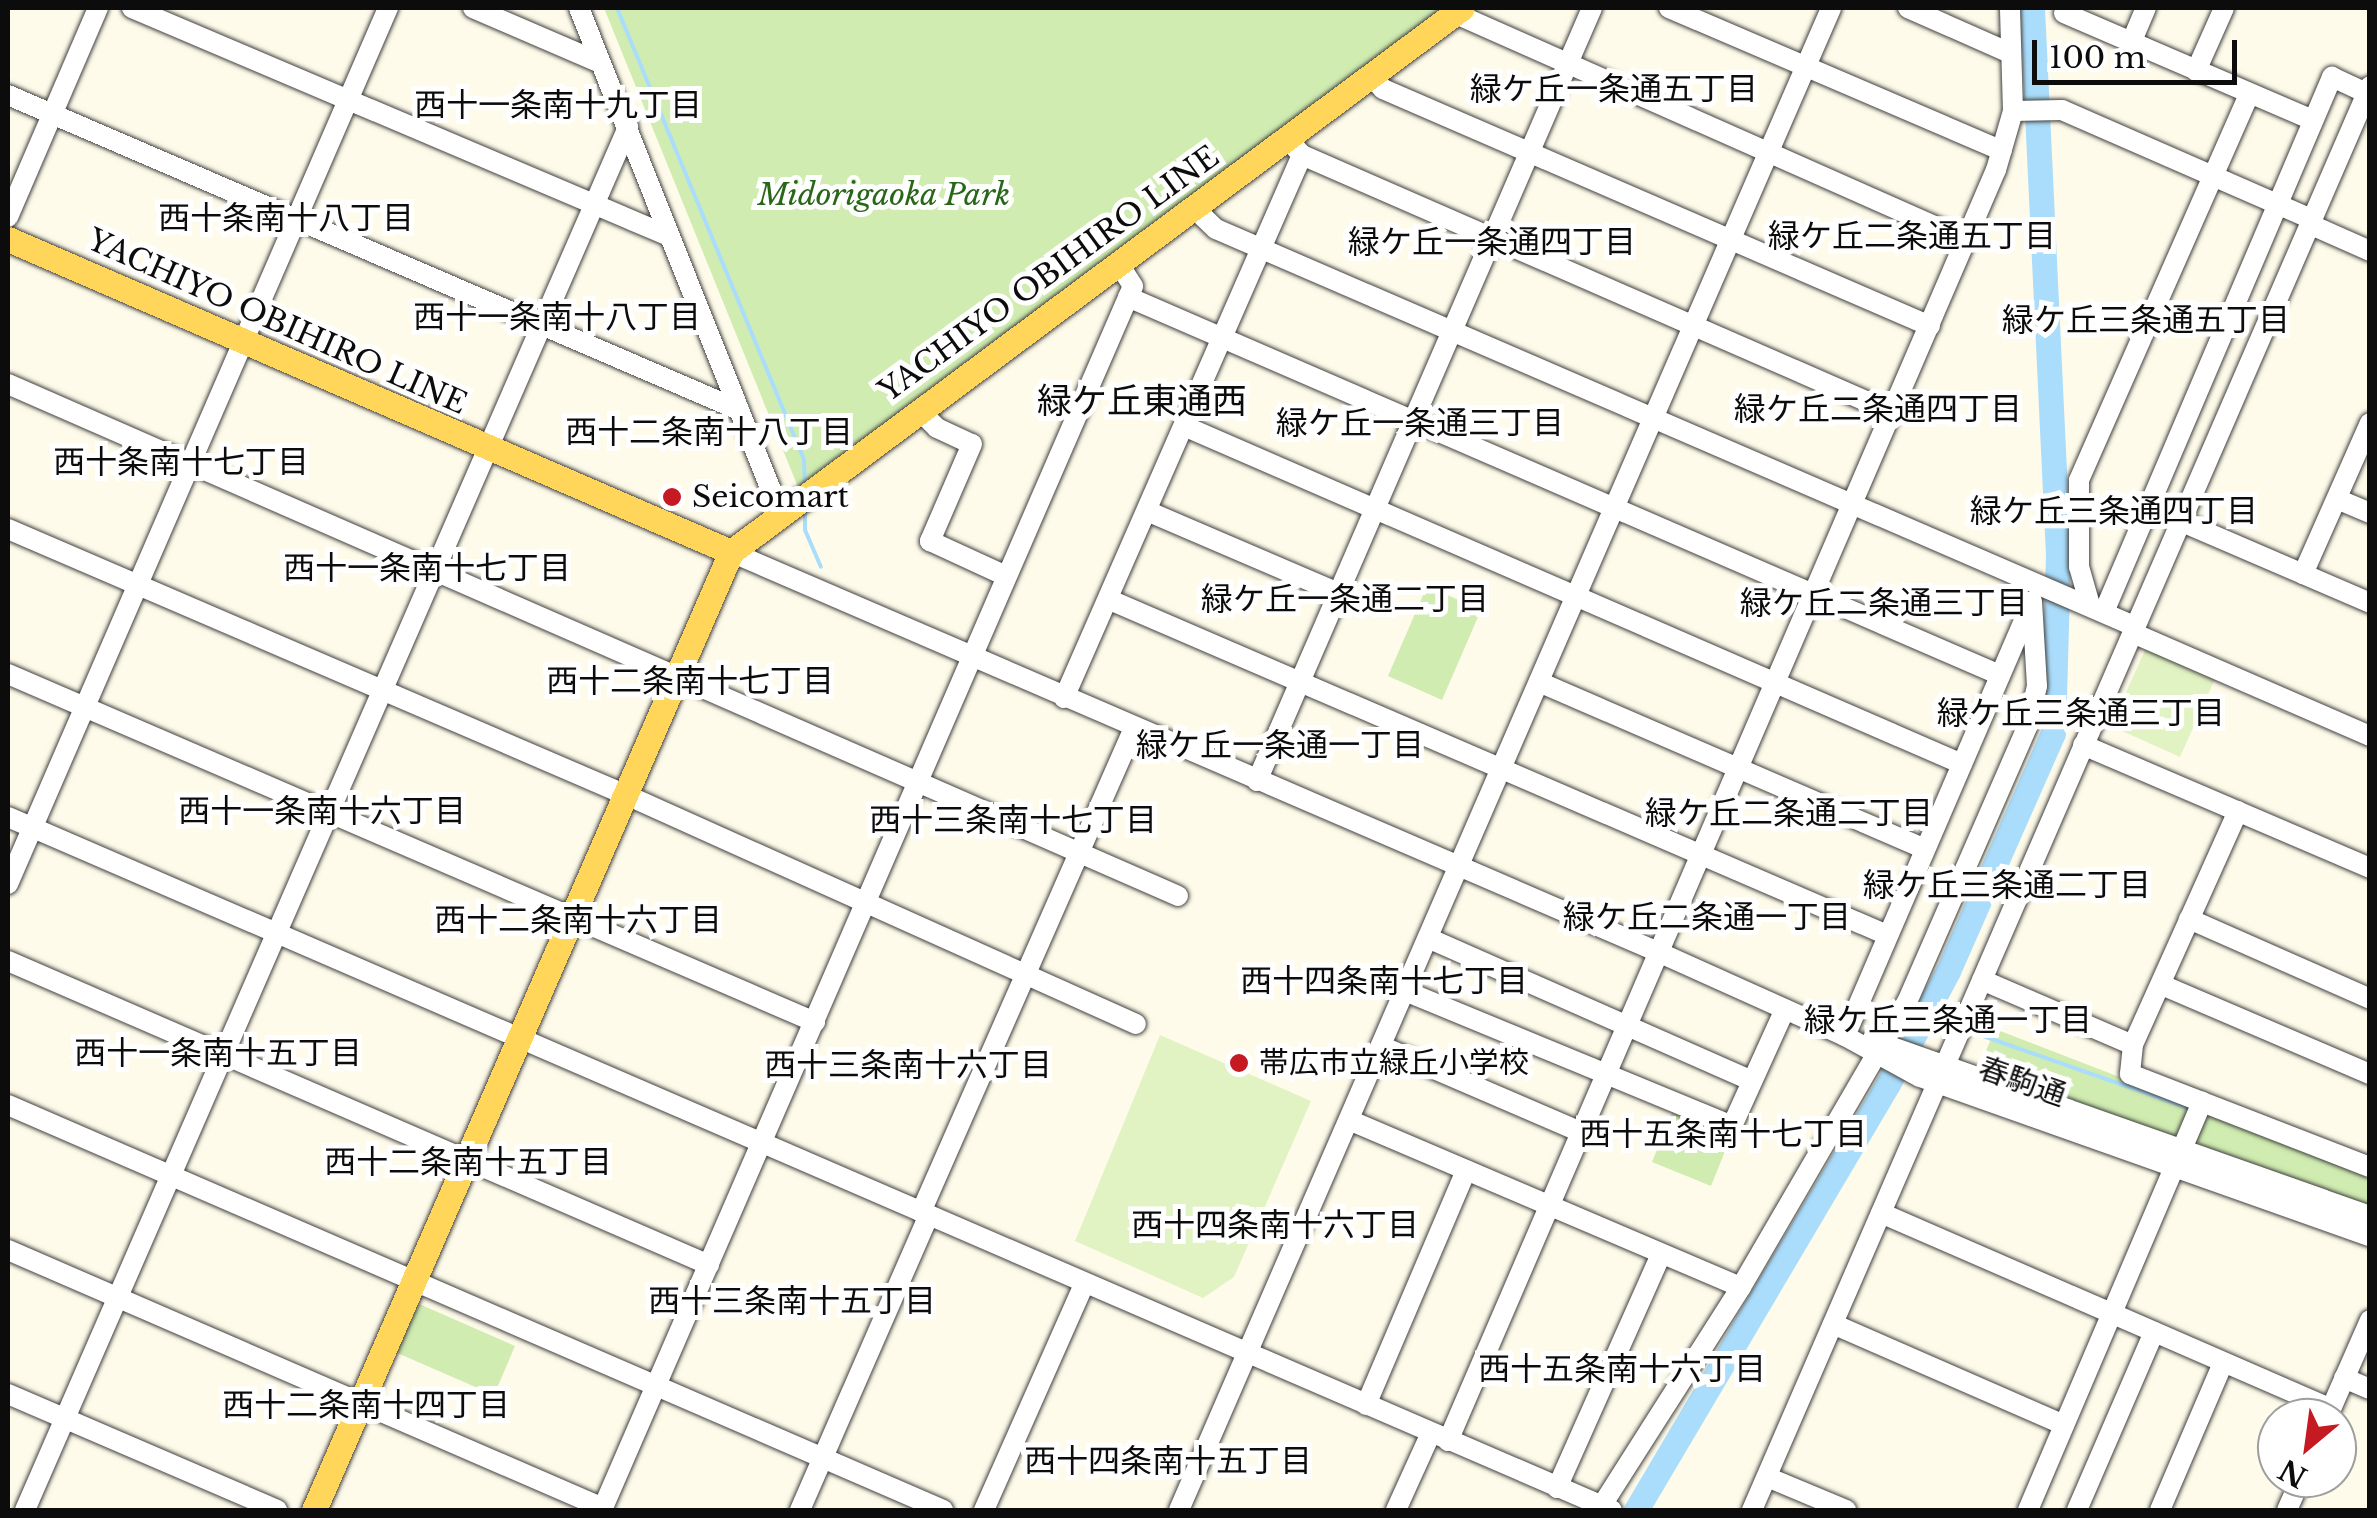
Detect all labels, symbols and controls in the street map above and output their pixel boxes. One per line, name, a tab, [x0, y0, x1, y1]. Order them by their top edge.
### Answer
scale bar	[2037, 20, 2242, 82]
text: 100 m	[2049, 39, 2146, 76]
district label: 緑ケ丘一条通五丁目	[1470, 70, 1758, 108]
district label: 西十一条南十九丁目	[414, 86, 702, 124]
street label: YACHIYO OBIHIRO LINE	[872, 139, 1226, 409]
park label: Midorigaoka Park	[757, 177, 1011, 213]
district label: 西十条南十八丁目	[158, 199, 414, 237]
district label: 緑ケ丘二条通五丁目	[1768, 217, 2056, 255]
street label: YACHIYO OBIHIRO LINE	[82, 222, 472, 422]
district label: 緑ケ丘一条通四丁目	[1348, 223, 1636, 261]
district label: 西十一条南十八丁目	[413, 298, 701, 336]
district label: 緑ケ丘三条通五丁目	[2002, 301, 2290, 339]
district label: 緑ケ丘東通西	[1037, 380, 1247, 422]
district label: 緑ケ丘二条通四丁目	[1734, 390, 2022, 428]
district label: 緑ケ丘一条通三丁目	[1276, 404, 1564, 442]
district label: 西十二条南十八丁目	[565, 413, 853, 451]
district label: 西十条南十七丁目	[53, 443, 309, 481]
place label: Seicomart	[692, 479, 849, 515]
marker: Seicomart	[661, 486, 683, 508]
district label: 緑ケ丘三条通四丁目	[1970, 492, 2258, 530]
district label: 西十一条南十七丁目	[283, 549, 571, 587]
district label: 緑ケ丘一条通二丁目	[1201, 580, 1489, 618]
district label: 緑ケ丘二条通三丁目	[1740, 584, 2028, 622]
district label: 西十二条南十七丁目	[546, 662, 834, 700]
district label: 緑ケ丘三条通三丁目	[1937, 694, 2225, 732]
district label: 緑ケ丘一条通一丁目	[1136, 726, 1424, 764]
district label: 西十一条南十六丁目	[178, 792, 466, 830]
district label: 緑ケ丘二条通二丁目	[1645, 794, 1933, 832]
district label: 西十三条南十七丁目	[869, 801, 1157, 839]
district label: 緑ケ丘三条通二丁目	[1863, 866, 2151, 904]
district label: 緑ケ丘二条通一丁目	[1563, 898, 1851, 936]
district label: 西十二条南十六丁目	[434, 901, 722, 939]
district label: 西十四条南十七丁目	[1240, 962, 1528, 1000]
district label: 緑ケ丘三条通一丁目	[1804, 1001, 2092, 1039]
district label: 西十一条南十五丁目	[74, 1034, 362, 1072]
place label: 帯広市立緑丘小学校	[1259, 1045, 1529, 1081]
district label: 西十三条南十六丁目	[764, 1046, 1052, 1084]
street label: 春駒通	[1974, 1050, 2070, 1114]
marker: 帯広市立緑丘小学校	[1228, 1052, 1250, 1074]
district label: 西十五条南十七丁目	[1579, 1115, 1867, 1153]
district label: 西十二条南十五丁目	[324, 1143, 612, 1181]
district label: 西十四条南十六丁目	[1131, 1206, 1419, 1244]
district label: 西十三条南十五丁目	[648, 1282, 936, 1320]
district label: 西十五条南十六丁目	[1478, 1350, 1766, 1388]
district label: 西十二条南十四丁目	[222, 1386, 510, 1424]
north arrow	[2257, 1398, 2357, 1498]
district label: 西十四条南十五丁目	[1024, 1442, 1312, 1480]
text: N	[2273, 1451, 2313, 1495]

